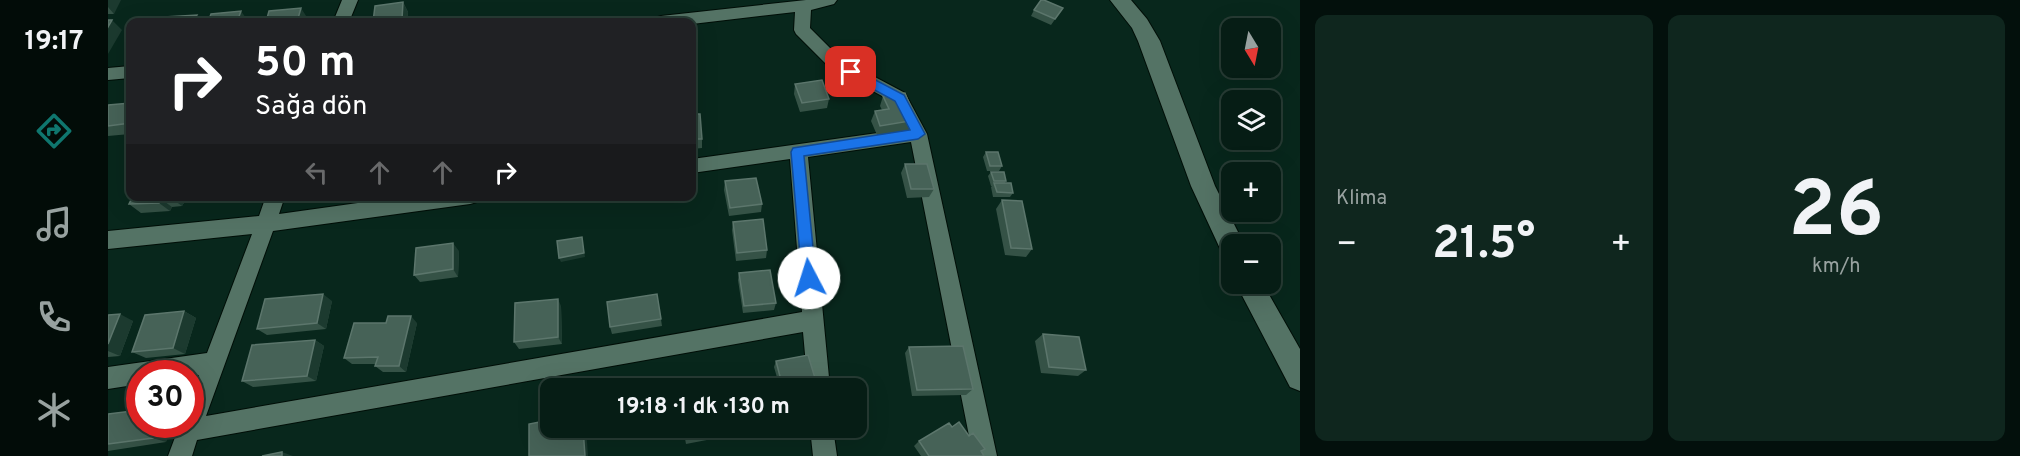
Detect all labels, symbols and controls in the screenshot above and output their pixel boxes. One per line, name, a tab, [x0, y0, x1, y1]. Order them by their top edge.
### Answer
north arrow	[1221, 18, 1281, 78]
map controls	[1221, 18, 1281, 294]
text: 19:17	[24, 25, 84, 59]
text: 50 m	[255, 38, 356, 91]
icon: right	[156, 42, 234, 120]
pin	[825, 46, 876, 97]
icon: arrive	[834, 55, 867, 88]
text: Sağa dön	[255, 90, 367, 124]
button: layers	[1221, 90, 1281, 150]
icon: directions	[33, 110, 75, 152]
icon: left	[300, 156, 333, 189]
icon: ahead	[363, 156, 396, 189]
icon: ahead	[426, 156, 459, 189]
icon: right	[489, 156, 522, 189]
button: +	[1221, 162, 1281, 222]
text: 26	[1788, 165, 1884, 264]
text: Klima	[1336, 186, 1387, 212]
icon: music	[33, 203, 75, 245]
text: 21.5°	[1432, 217, 1535, 274]
text: −	[1336, 225, 1357, 267]
text: +	[1610, 225, 1631, 267]
button: −	[1221, 234, 1281, 294]
position arrow	[777, 246, 841, 310]
text: km/h	[1812, 254, 1861, 280]
icon: phone	[33, 296, 75, 338]
speed limit sign: 30	[126, 360, 204, 438]
icon: climate	[33, 389, 75, 431]
text: 19:18 · 1 dk · 130 m	[617, 394, 790, 421]

